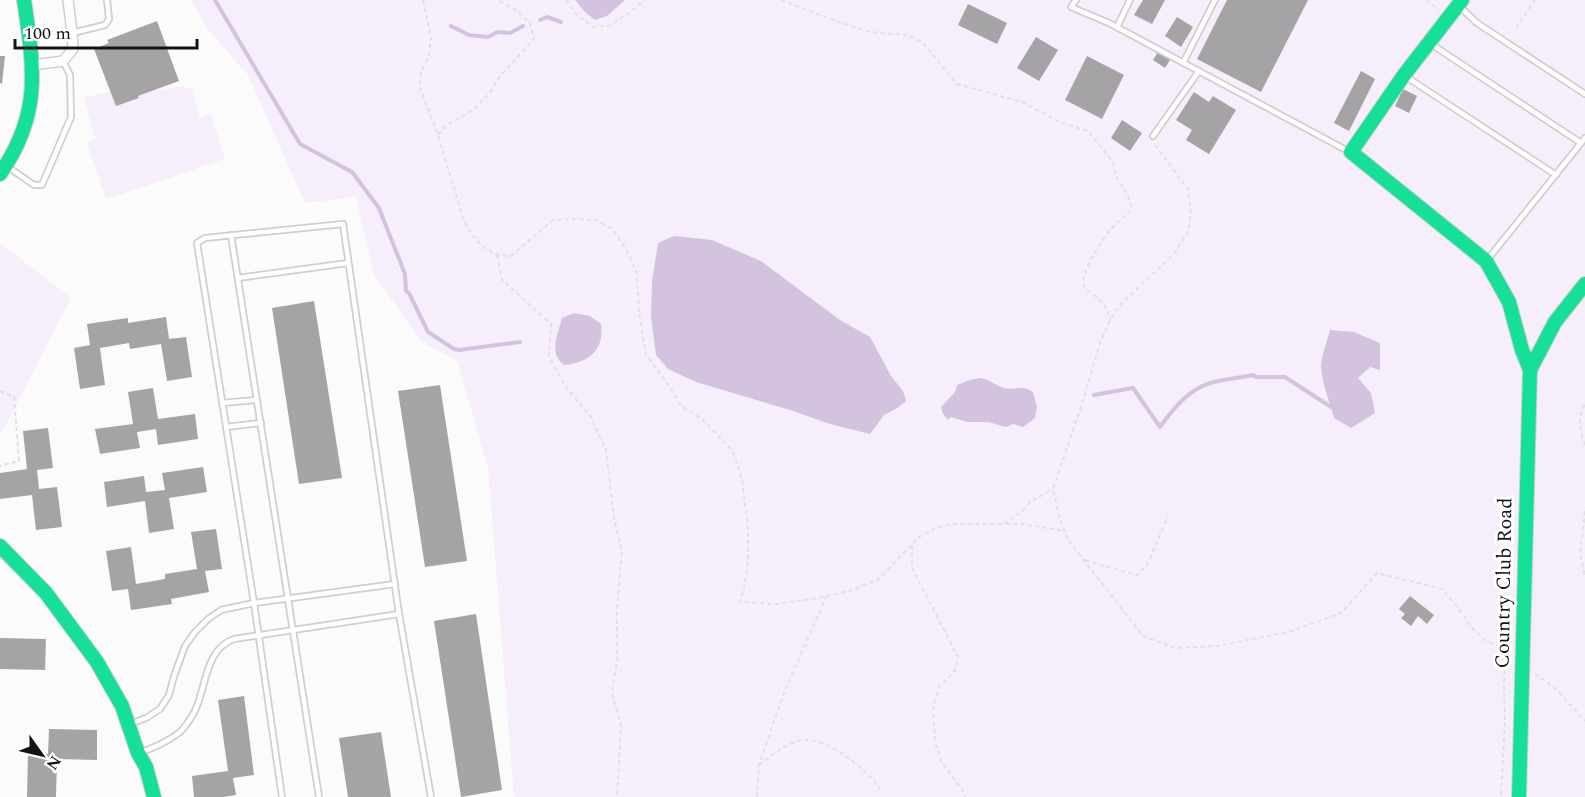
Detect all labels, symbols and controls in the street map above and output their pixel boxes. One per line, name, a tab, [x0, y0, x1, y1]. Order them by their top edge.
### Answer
scale bar	[15, 12, 196, 50]
text: 100 m	[24, 20, 71, 47]
street label: Country Club Road	[1488, 497, 1520, 669]
north arrow	[12, 725, 72, 785]
text: N	[40, 751, 67, 775]

